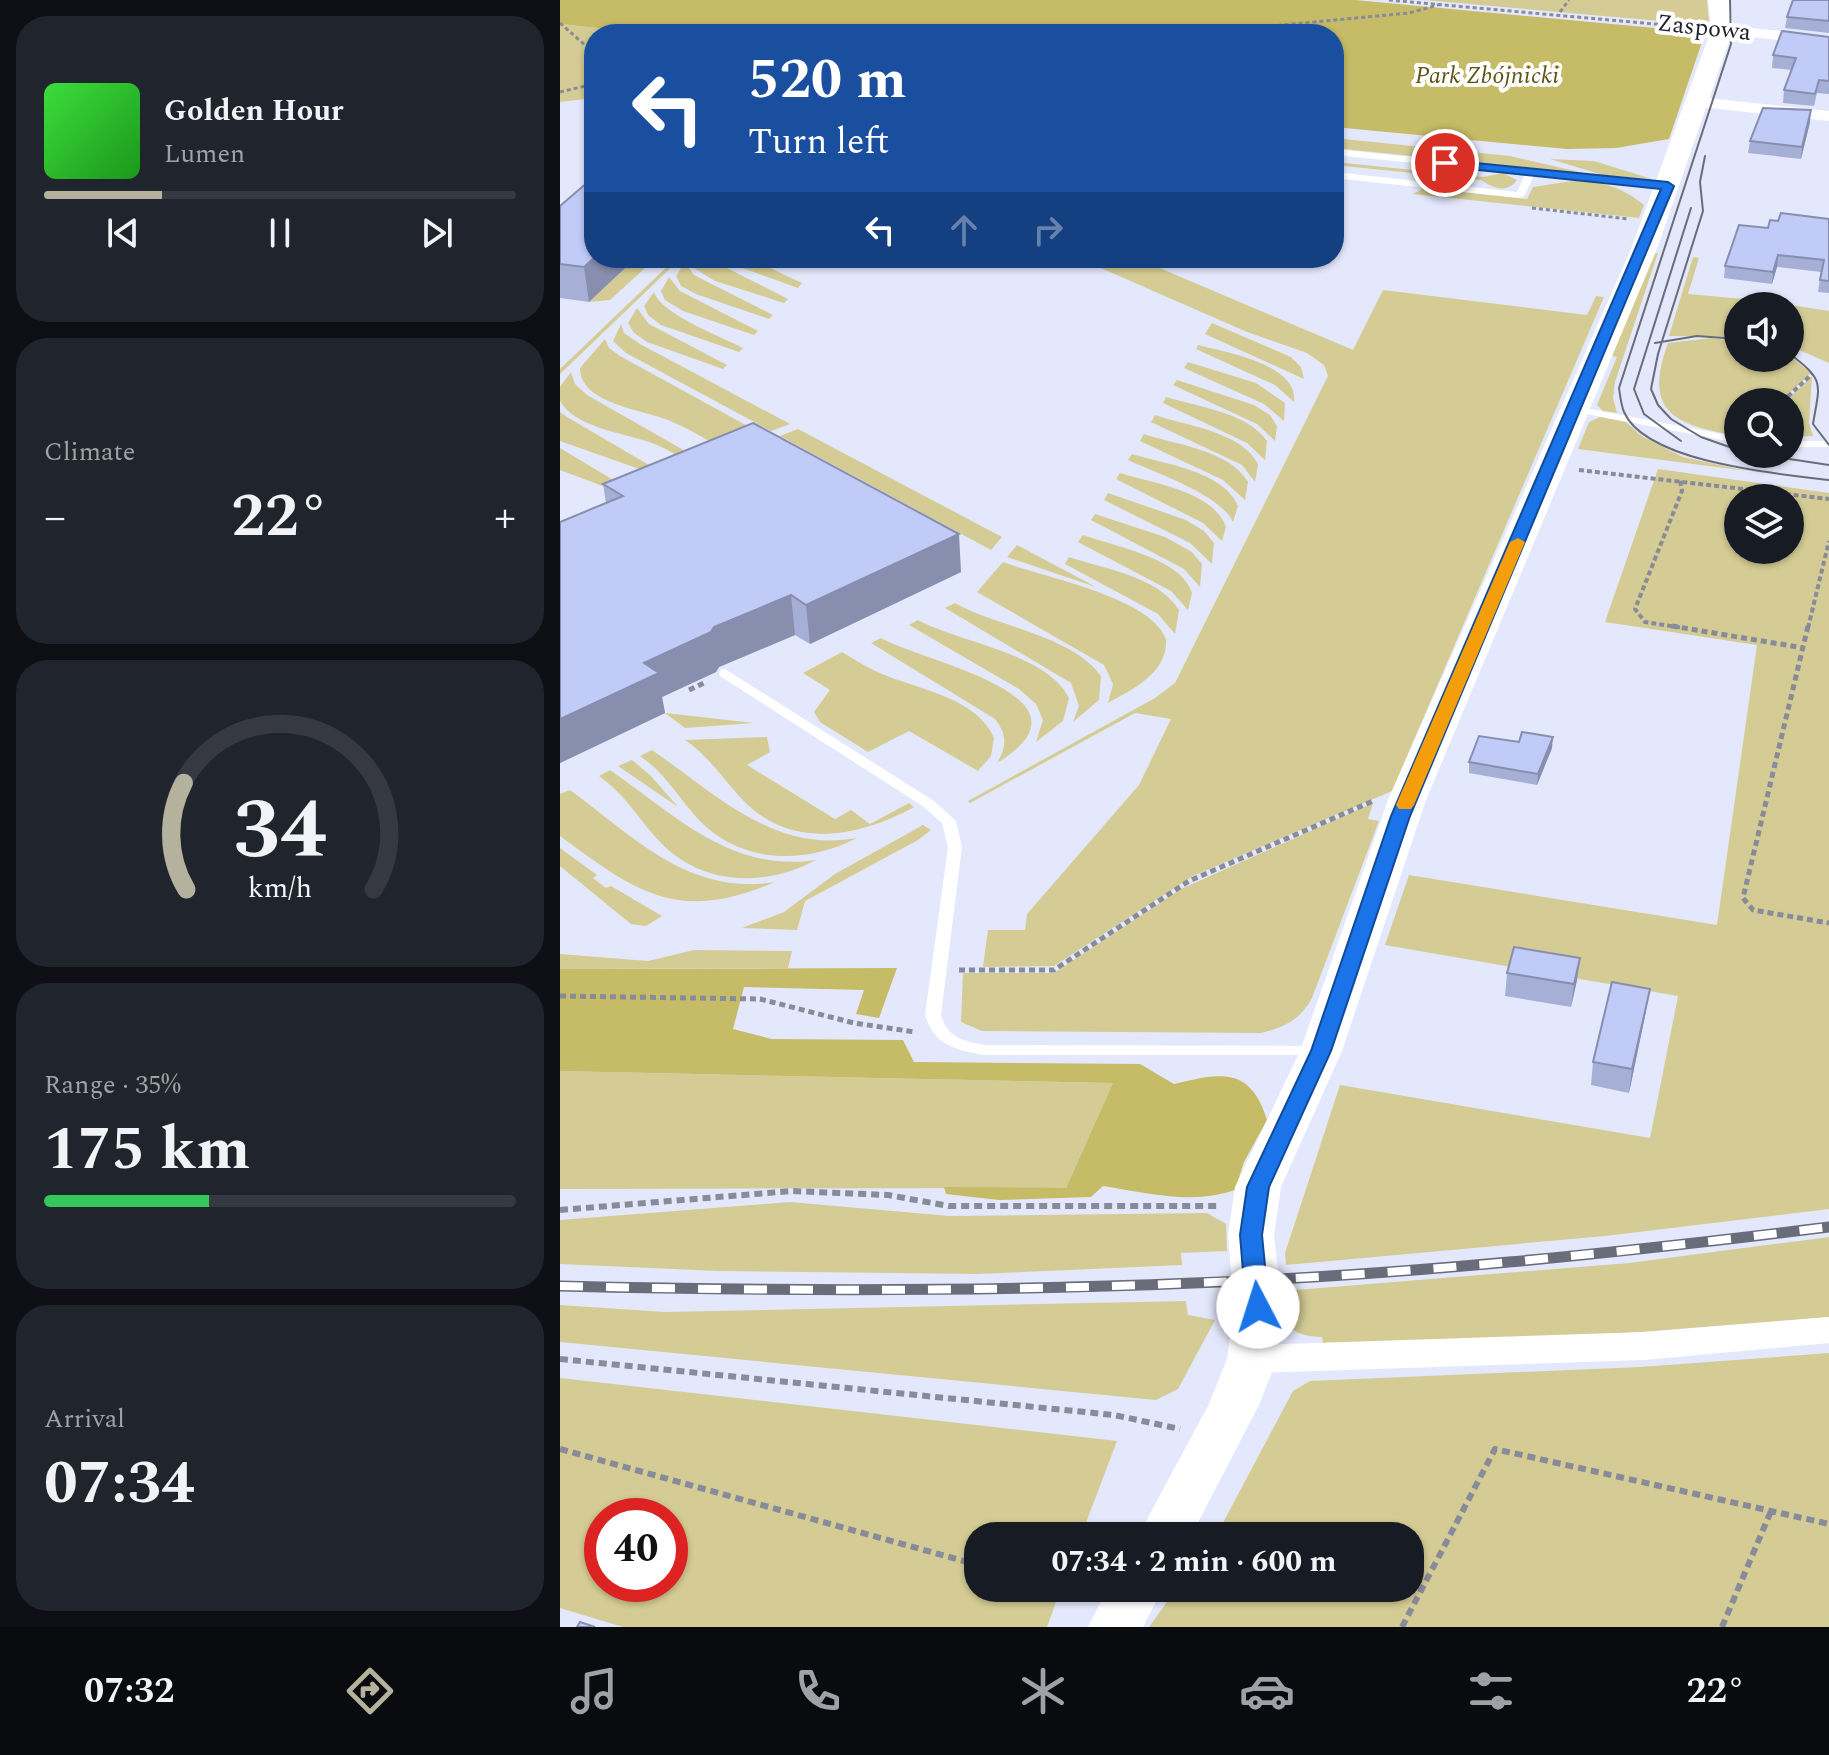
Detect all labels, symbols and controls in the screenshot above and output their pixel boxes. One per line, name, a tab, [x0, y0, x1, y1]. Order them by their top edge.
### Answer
street label: Zaspowa	[1655, 5, 1753, 51]
text: 520 m	[748, 38, 907, 123]
icon: left	[616, 56, 720, 160]
park label: Park Zbójnicki	[1415, 58, 1559, 94]
text: Golden Hour	[164, 88, 344, 134]
text: Turn left	[748, 115, 889, 170]
pin	[1411, 129, 1479, 197]
text: Lumen	[164, 134, 245, 174]
icon: arrive	[1423, 141, 1467, 185]
icon: left	[858, 208, 902, 252]
icon: ahead	[942, 208, 986, 252]
icon: right	[1026, 208, 1070, 252]
icon: previous	[101, 211, 145, 255]
icon: pause	[258, 211, 302, 255]
icon: next	[415, 211, 459, 255]
map controls	[1724, 292, 1804, 564]
button: sound	[1724, 292, 1804, 372]
button: search	[1724, 388, 1804, 468]
text: Climate	[44, 432, 135, 472]
text: 22°	[231, 471, 329, 563]
text: −	[44, 484, 66, 551]
text: +	[494, 484, 516, 551]
button: layers	[1724, 484, 1804, 564]
text: 34	[233, 767, 327, 894]
text: km/h	[248, 867, 312, 910]
text: Range · 35%	[44, 1065, 181, 1105]
text: 175 km	[44, 1104, 250, 1196]
position arrow	[1216, 1265, 1300, 1349]
text: Arrival	[44, 1399, 125, 1439]
text: 07:34	[44, 1438, 195, 1530]
speed limit sign: 40	[584, 1498, 688, 1602]
text: 07:34 · 2 min · 600 m	[1051, 1539, 1337, 1585]
icon: directions	[342, 1663, 398, 1719]
icon: music	[566, 1663, 622, 1719]
icon: phone	[790, 1663, 846, 1719]
icon: climate	[1015, 1663, 1071, 1719]
icon: car	[1239, 1663, 1295, 1719]
icon: filters	[1463, 1663, 1519, 1719]
text: 07:32	[84, 1664, 174, 1719]
text: 22°	[1687, 1664, 1745, 1719]

